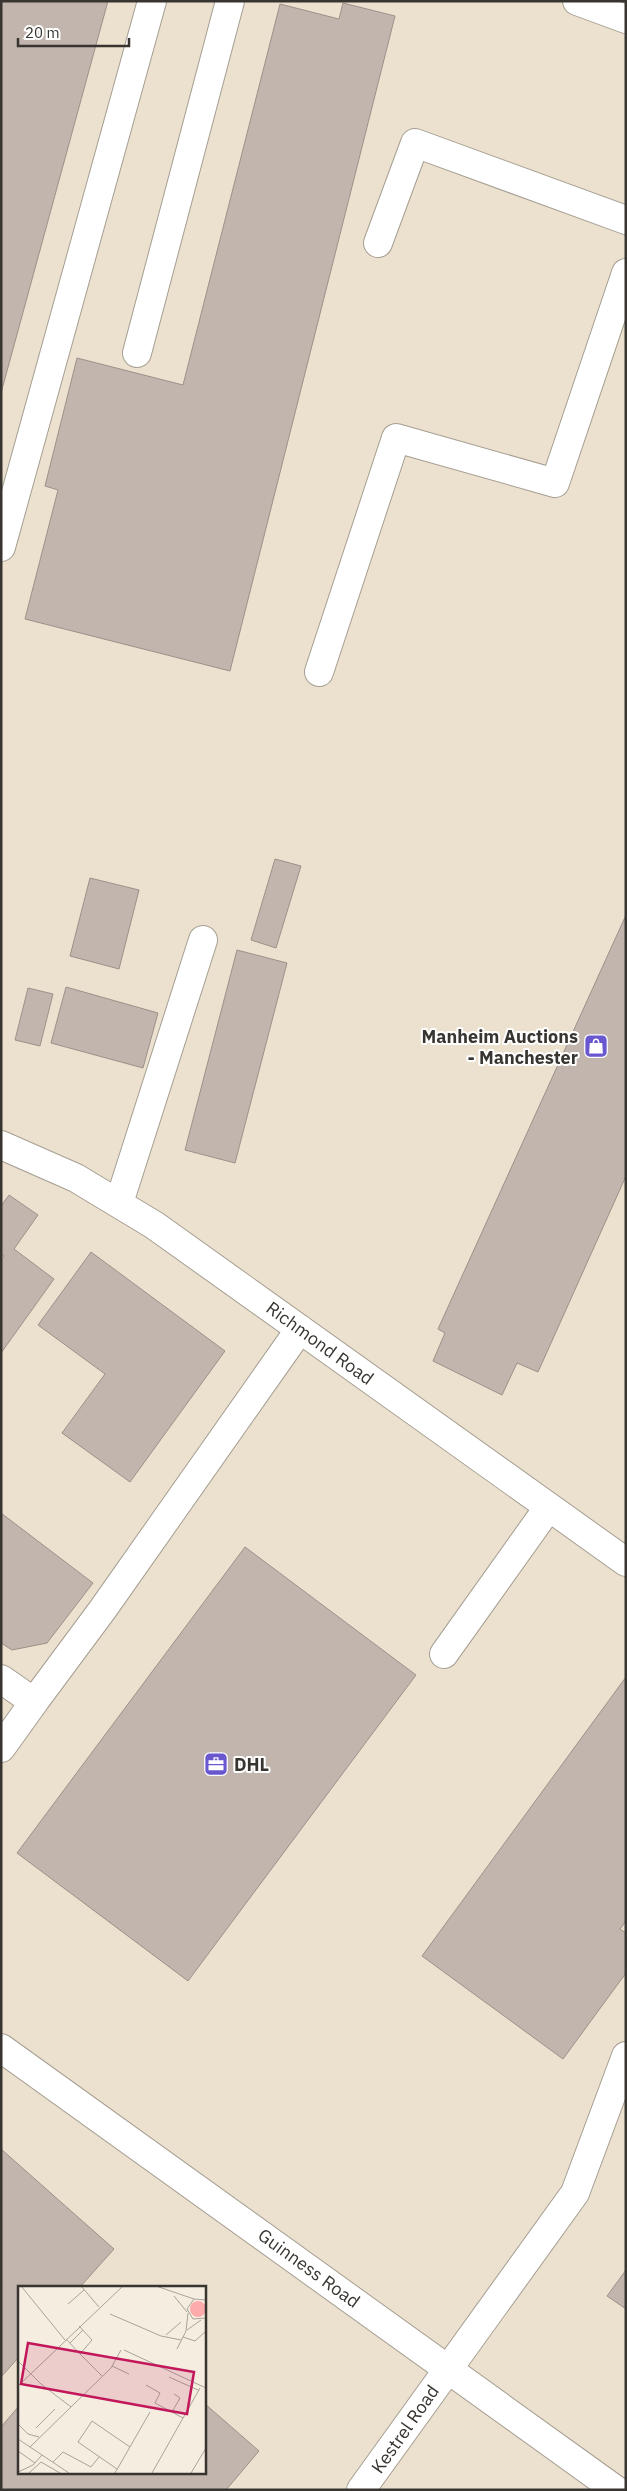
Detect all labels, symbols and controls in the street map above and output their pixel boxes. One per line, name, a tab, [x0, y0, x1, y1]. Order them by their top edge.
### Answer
scale bar	[18, 15, 129, 47]
text: 20 m	[25, 23, 60, 42]
place label: Manheim Auctions - Manchester	[422, 1025, 578, 1069]
shop icon: Manheim Auctions - Manchester	[583, 1033, 609, 1059]
street label: Richmond Road	[262, 1296, 378, 1390]
office icon: DHL	[203, 1751, 229, 1777]
place label: DHL	[234, 1753, 269, 1776]
street label: Guinness Road	[253, 2223, 365, 2313]
inset map	[18, 2286, 205, 2474]
street label: Kestrel Road	[366, 2380, 444, 2478]

